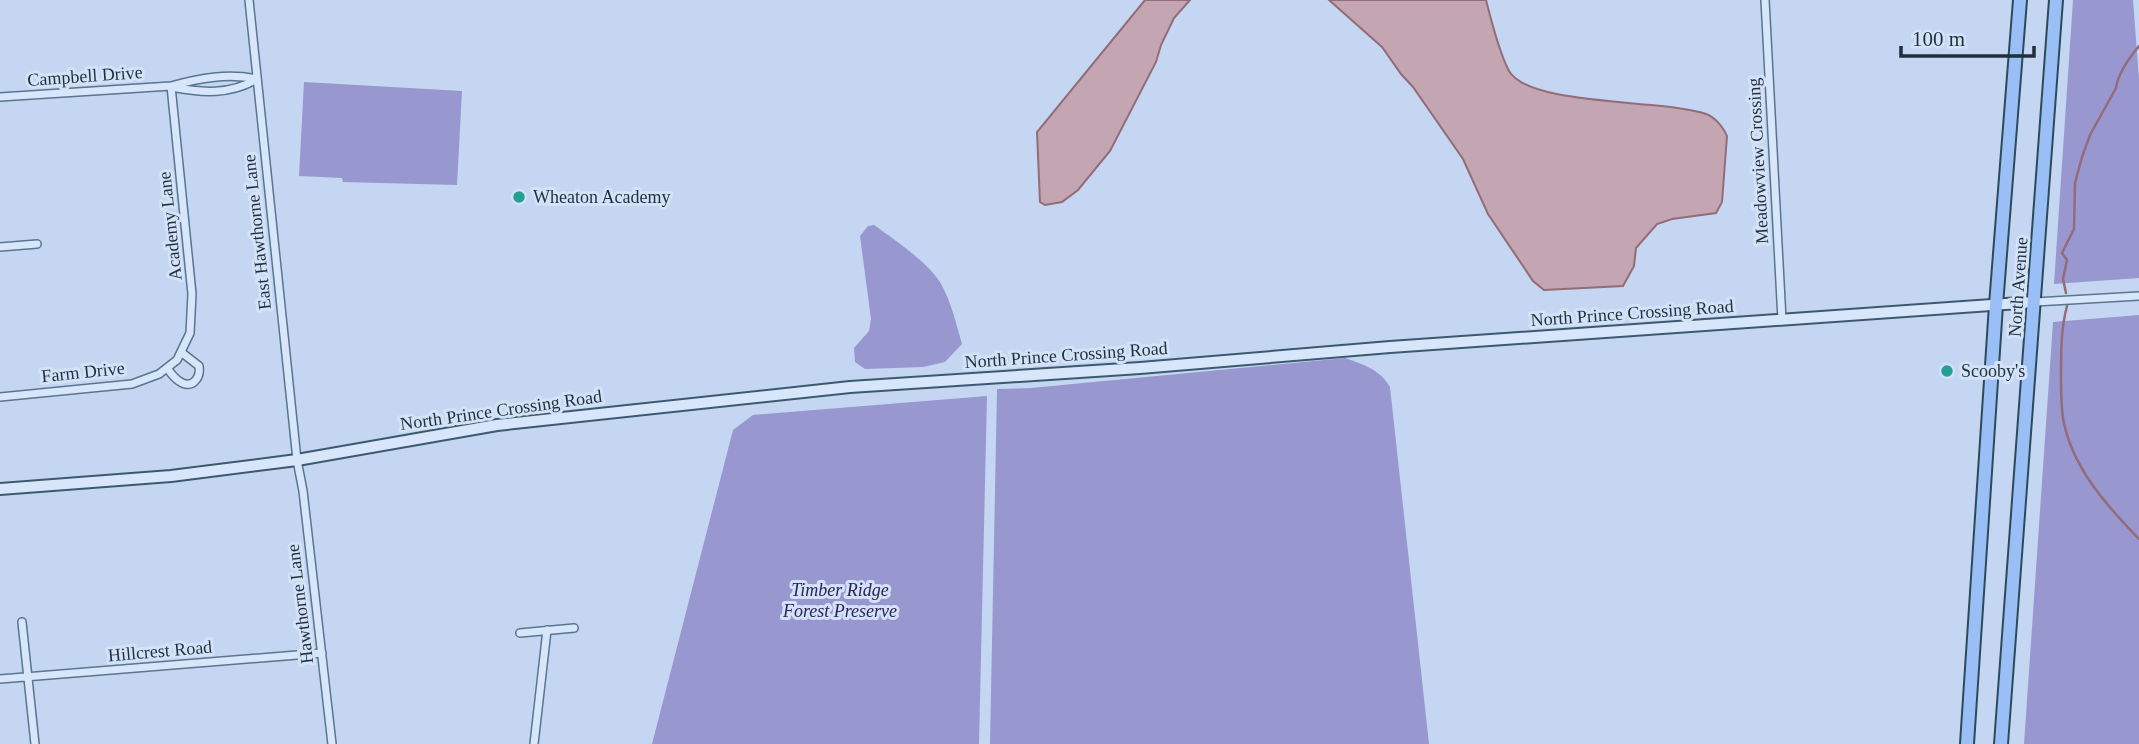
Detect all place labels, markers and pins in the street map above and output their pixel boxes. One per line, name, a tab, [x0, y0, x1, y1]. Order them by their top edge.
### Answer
place label: Wheaton Academy	[533, 187, 670, 207]
marker: Wheaton Academy	[511, 189, 527, 205]
place label: Scooby's	[1961, 361, 2025, 381]
marker: Scooby's	[1939, 363, 1955, 379]

